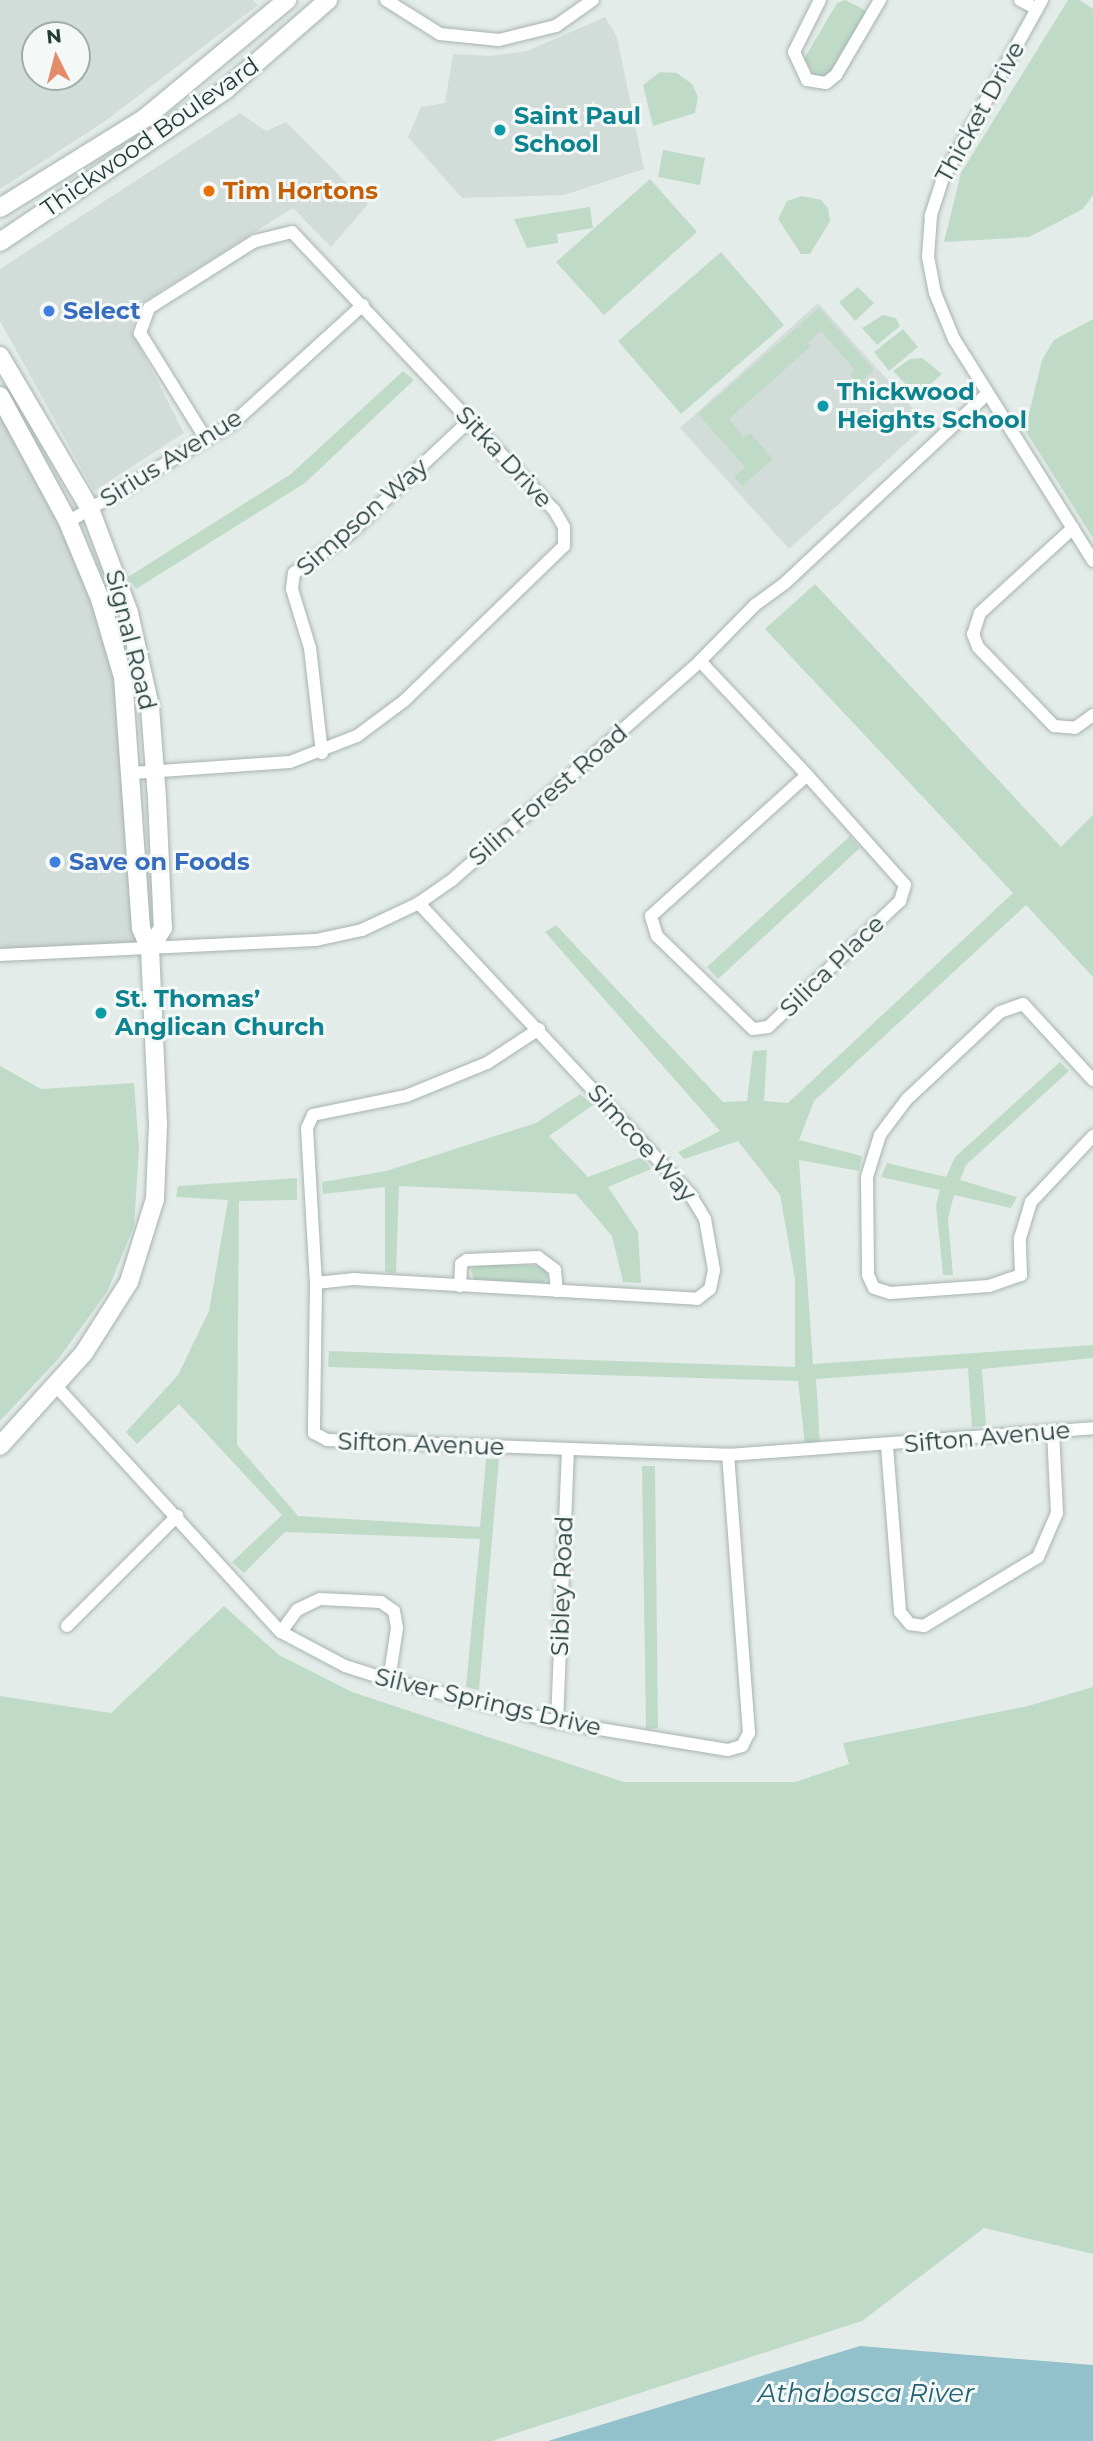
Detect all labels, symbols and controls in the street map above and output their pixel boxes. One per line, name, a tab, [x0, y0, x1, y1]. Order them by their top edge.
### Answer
north arrow	[21, 21, 91, 91]
text: N	[45, 24, 63, 49]
street label: Thicket Drive	[929, 36, 1031, 188]
street label: Thickwood Boulevard	[36, 51, 264, 223]
place label: Saint Paul School	[514, 102, 641, 158]
marker: Saint Paul School	[492, 122, 508, 138]
place label: Tim Hortons	[223, 177, 378, 205]
marker: Tim Hortons	[201, 183, 217, 199]
place label: Select	[63, 297, 141, 325]
marker: Select	[41, 303, 57, 319]
place label: Thickwood Heights School	[837, 378, 1027, 434]
marker: Thickwood Heights School	[815, 398, 831, 414]
street label: Sitka Drive	[450, 400, 558, 514]
street label: Sirius Avenue	[95, 403, 247, 513]
street label: Simpson Way	[291, 452, 433, 582]
street label: Signal Road	[100, 567, 162, 713]
street label: Silin Forest Road	[463, 718, 633, 872]
place label: Save on Foods	[69, 848, 250, 876]
marker: Save on Foods	[47, 854, 63, 870]
street label: Silica Place	[774, 909, 890, 1023]
place label: St. Thomas’ Anglican Church	[115, 985, 325, 1041]
marker: St. Thomas’ Anglican Church	[93, 1005, 109, 1021]
street label: Simcoe Way	[582, 1078, 702, 1208]
street label: Sifton Avenue	[903, 1415, 1071, 1459]
street label: Sifton Avenue	[337, 1427, 505, 1461]
street label: Sibley Road	[545, 1515, 579, 1657]
street label: Silver Springs Drive	[372, 1662, 604, 1742]
water label: Athabasca River	[758, 2378, 974, 2410]

